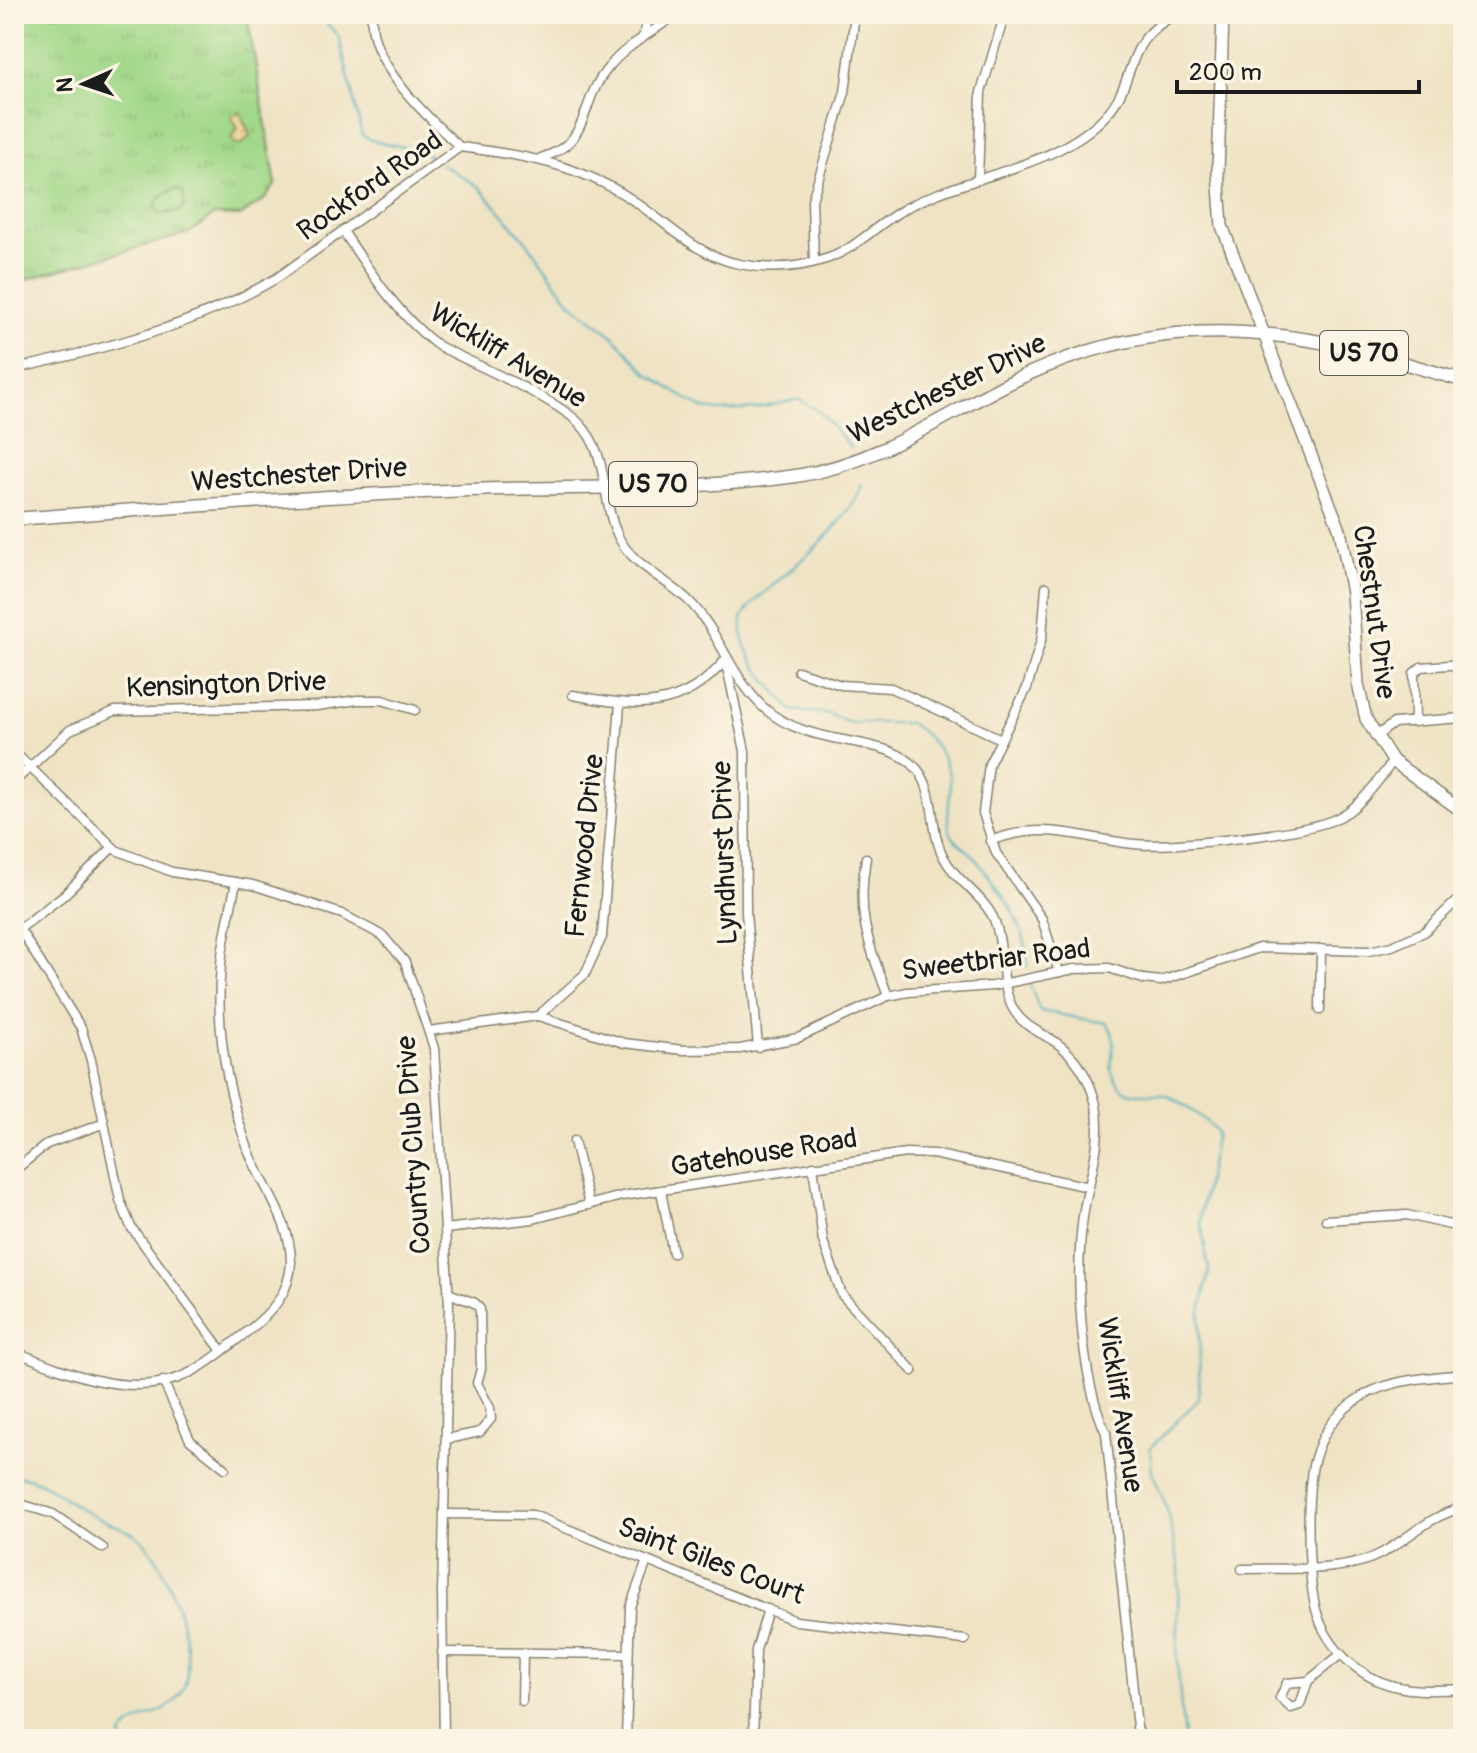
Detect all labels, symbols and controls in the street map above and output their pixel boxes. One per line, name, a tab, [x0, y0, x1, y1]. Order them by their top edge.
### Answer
north arrow	[44, 44, 124, 124]
scale bar	[1177, 44, 1419, 94]
text: 200 m	[1189, 58, 1262, 87]
text: N	[51, 77, 79, 93]
street label: Rockford Road	[291, 123, 449, 249]
street label: Wickliff Avenue	[423, 295, 593, 417]
street label: Westchester Drive	[842, 326, 1052, 452]
road number: US 70	[1320, 331, 1408, 375]
street label: Westchester Drive	[190, 450, 408, 500]
road number: US 70	[609, 462, 697, 506]
street label: Chestnut Drive	[1344, 523, 1404, 701]
street label: Kensington Drive	[125, 664, 327, 706]
street label: Fernwood Drive	[558, 752, 612, 939]
street label: Lyndhurst Drive	[704, 760, 746, 946]
street label: Sweetbriar Road	[900, 931, 1092, 989]
street label: Country Club Drive	[389, 1034, 439, 1255]
street label: Gatehouse Road	[668, 1121, 860, 1185]
street label: Wickliff Avenue	[1089, 1315, 1151, 1495]
street label: Saint Giles Court	[613, 1509, 810, 1613]

